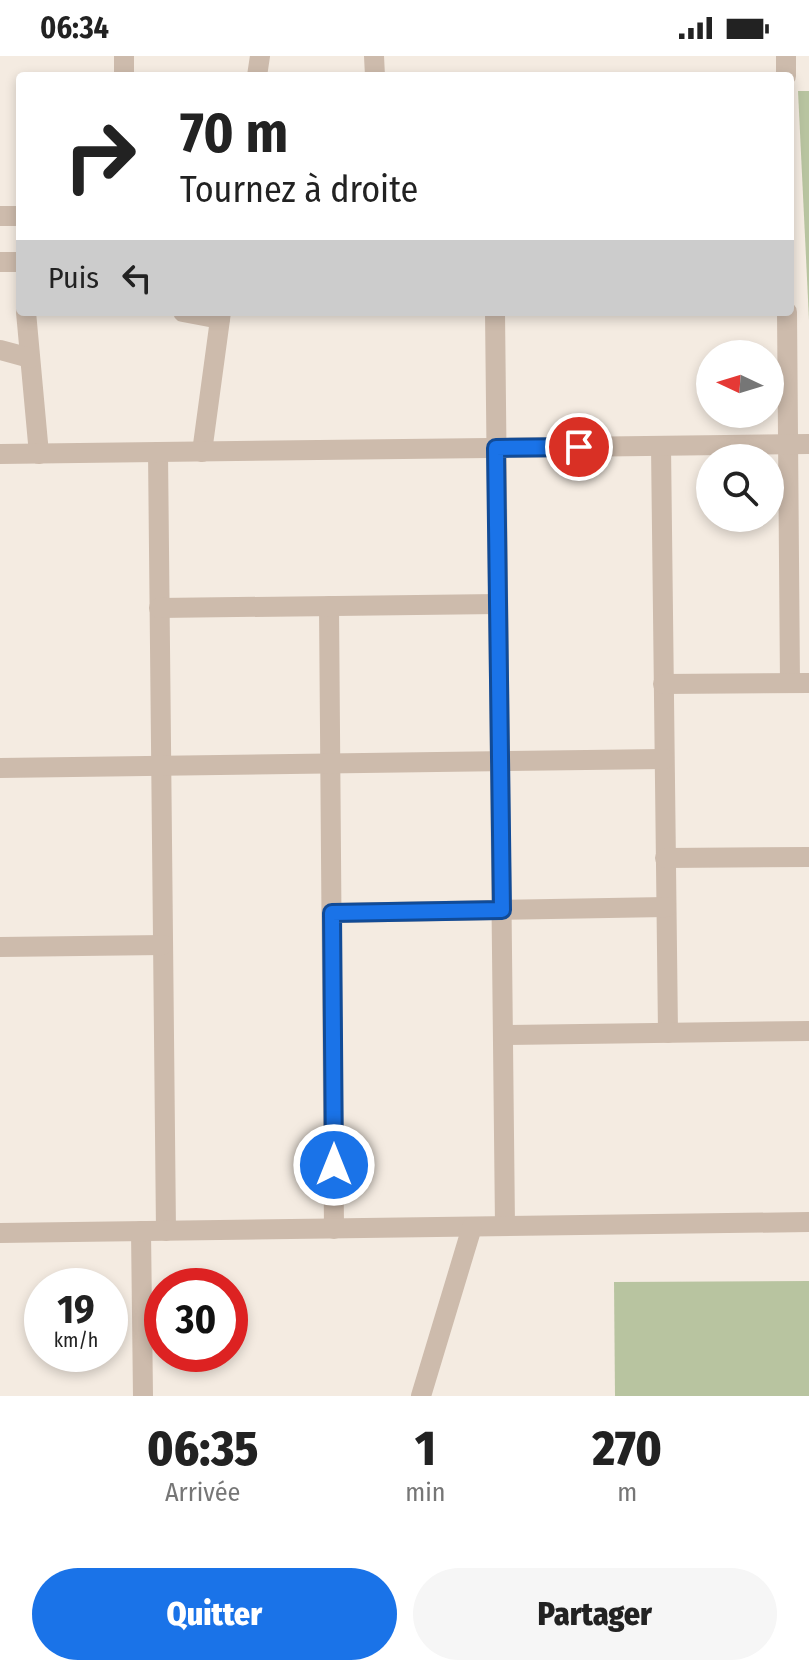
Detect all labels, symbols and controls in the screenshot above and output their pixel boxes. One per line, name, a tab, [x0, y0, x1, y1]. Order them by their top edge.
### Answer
text: 06:34	[40, 10, 109, 46]
text: 70 m	[180, 100, 288, 167]
icon: right	[48, 104, 152, 208]
text: Tournez à droite	[180, 168, 418, 212]
icon: left	[115, 256, 159, 300]
text: Puis	[48, 260, 99, 296]
north arrow	[696, 340, 784, 428]
map controls	[696, 340, 784, 532]
pin	[545, 413, 613, 481]
icon: arrive	[557, 425, 601, 469]
button: search	[696, 444, 784, 532]
position arrow	[292, 1123, 376, 1207]
speed limit sign: 30	[144, 1268, 248, 1372]
text: 19	[57, 1286, 95, 1334]
text: km/h	[54, 1328, 98, 1352]
text: 06:35	[147, 1420, 258, 1478]
text: 1	[415, 1420, 436, 1478]
text: 270	[593, 1420, 662, 1478]
text: Arrivée	[165, 1477, 240, 1508]
text: min	[405, 1477, 446, 1508]
text: m	[617, 1477, 637, 1508]
button: Quitter	[32, 1568, 397, 1660]
button: Partager	[413, 1568, 777, 1660]

